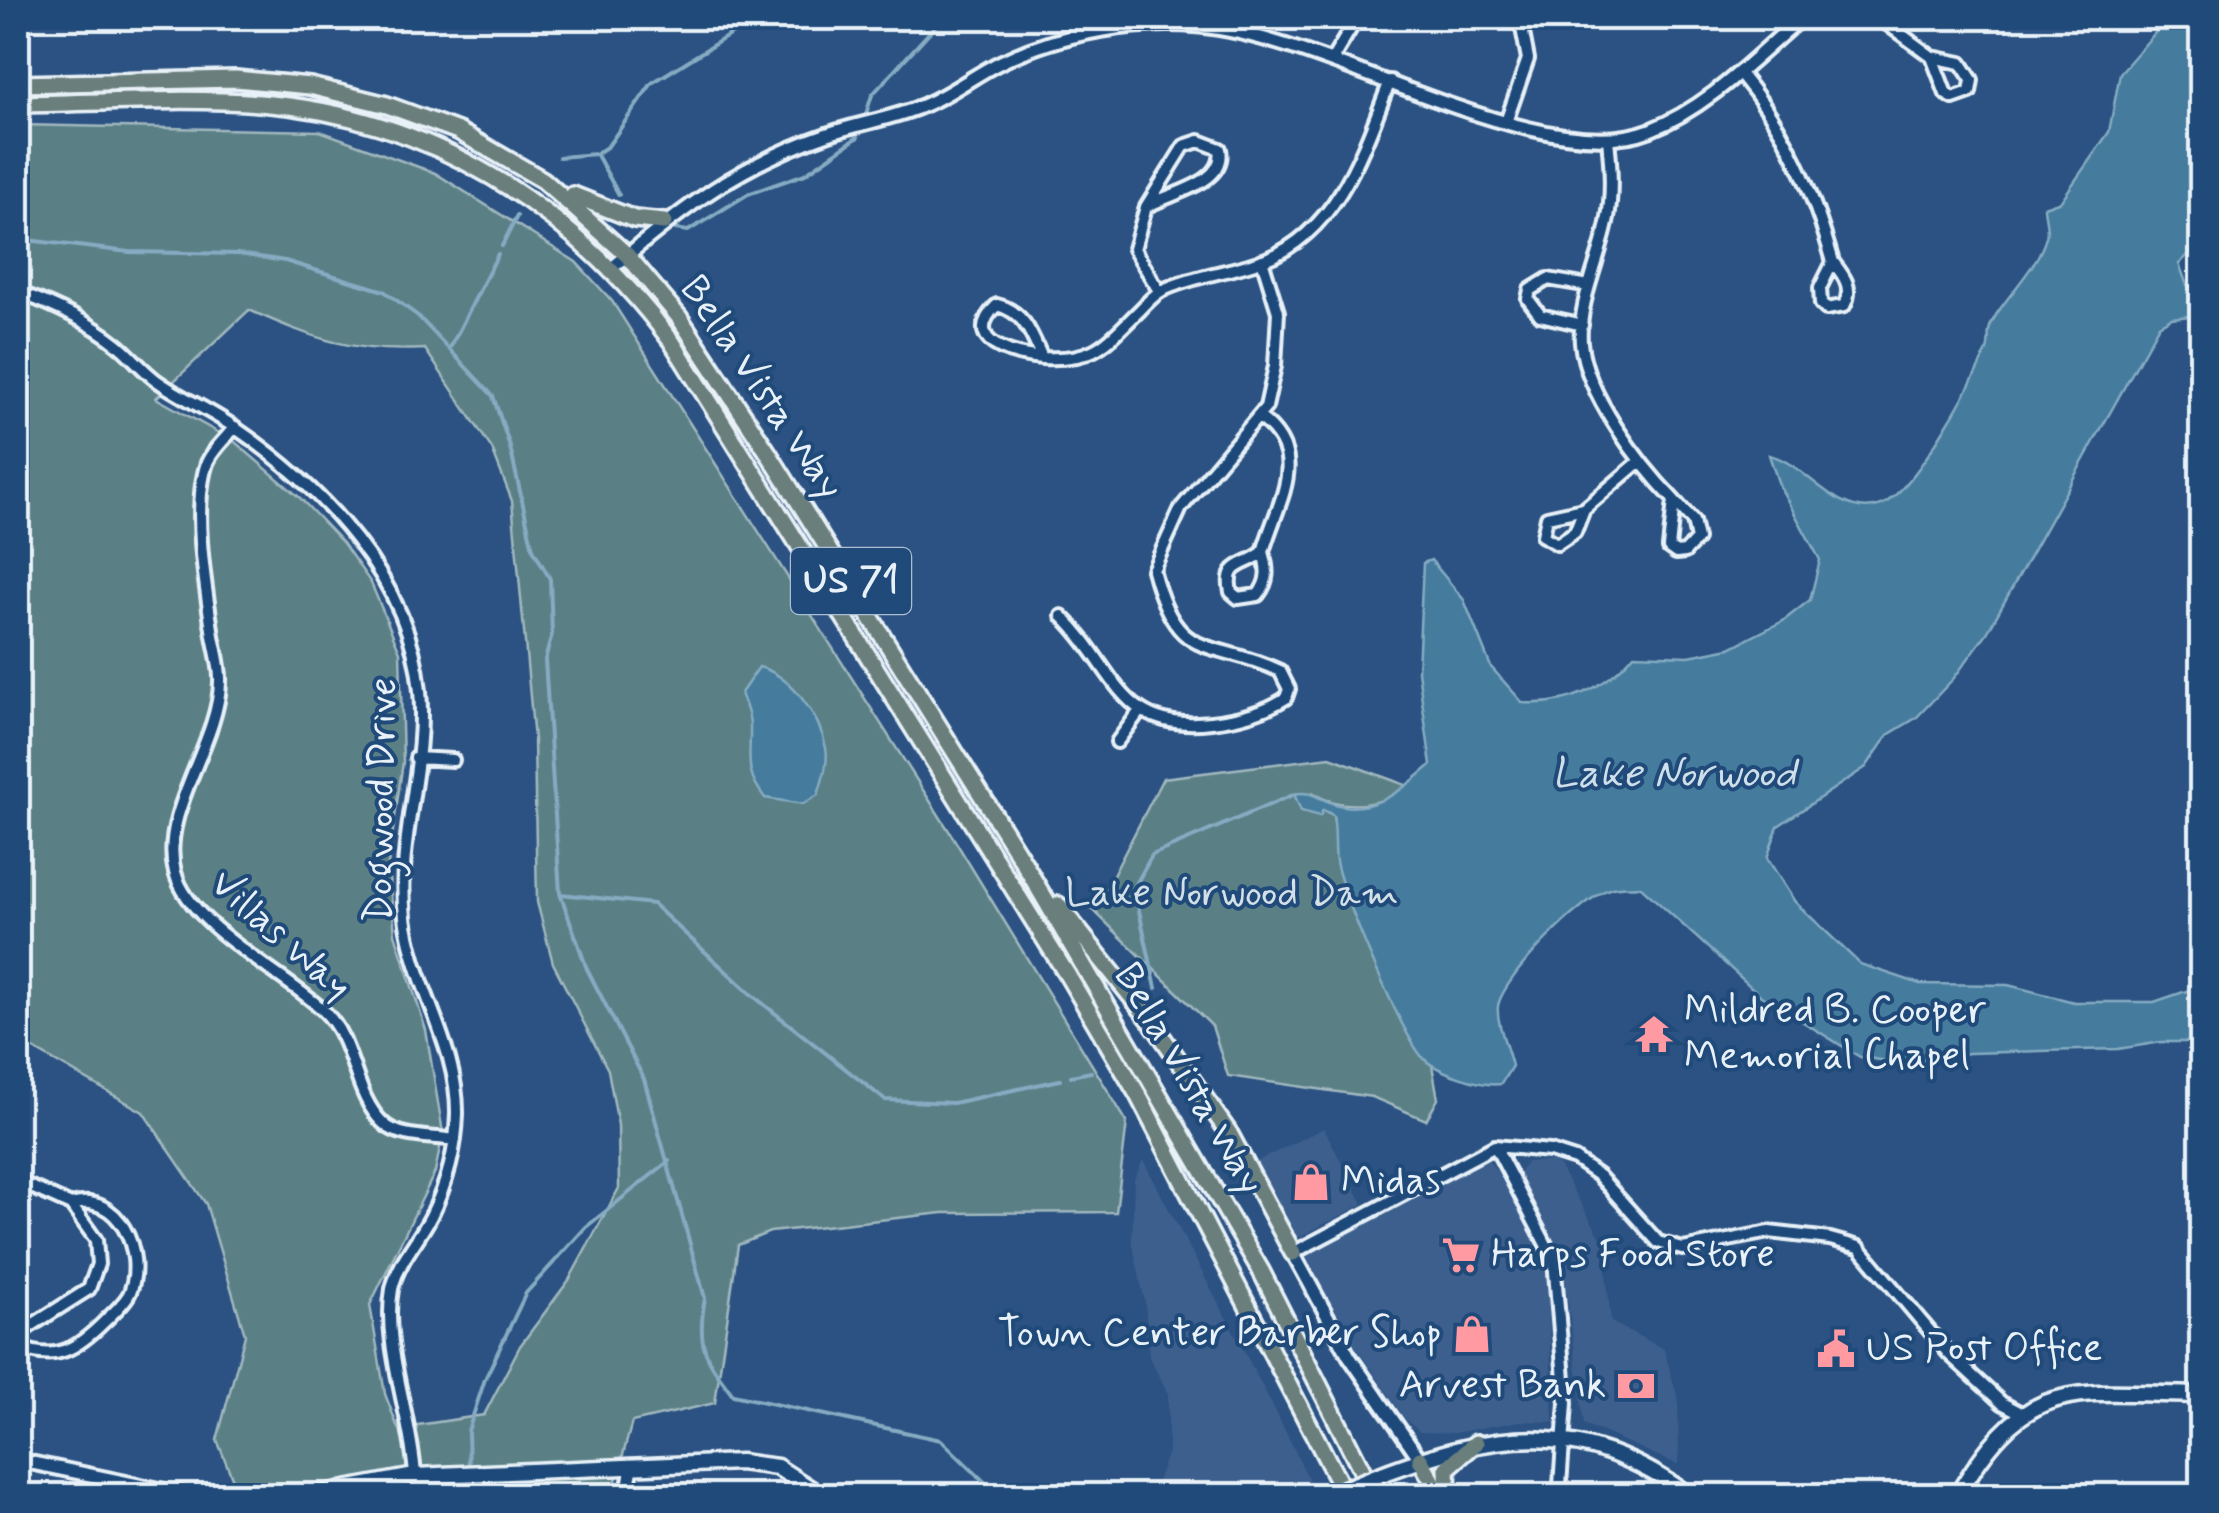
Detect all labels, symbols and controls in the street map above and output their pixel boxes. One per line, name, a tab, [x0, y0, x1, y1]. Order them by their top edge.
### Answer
street label: Bella Vista Way	[667, 266, 855, 510]
road number: US 71	[791, 548, 911, 614]
street label: Dogwood Drive	[354, 677, 414, 923]
water label: Lake Norwood	[1552, 747, 1800, 802]
street label: Villas Way	[198, 859, 362, 1013]
park label: Lake Norwood Dam	[1065, 868, 1399, 920]
street label: Bella Vista Way	[1101, 954, 1275, 1204]
place label: Mildred B. Cooper Memorial Chapel	[1684, 985, 1986, 1083]
temple icon: Mildred B. Cooper Memorial Chapel	[1633, 1013, 1675, 1055]
place label: Midas	[1341, 1156, 1441, 1208]
shop icon: Midas	[1290, 1161, 1332, 1203]
place label: Harps Food Store	[1491, 1229, 1775, 1281]
supermarket icon: Harps Food Store	[1440, 1234, 1482, 1276]
place label: Town Center Barber Shop	[998, 1308, 1442, 1360]
shop icon: Town Center Barber Shop	[1451, 1313, 1493, 1355]
place label: US Post Office	[1866, 1323, 2102, 1375]
public building icon: US Post Office	[1815, 1328, 1857, 1370]
place label: Arvest Bank	[1399, 1360, 1606, 1412]
bank icon: Arvest Bank	[1615, 1365, 1657, 1407]

